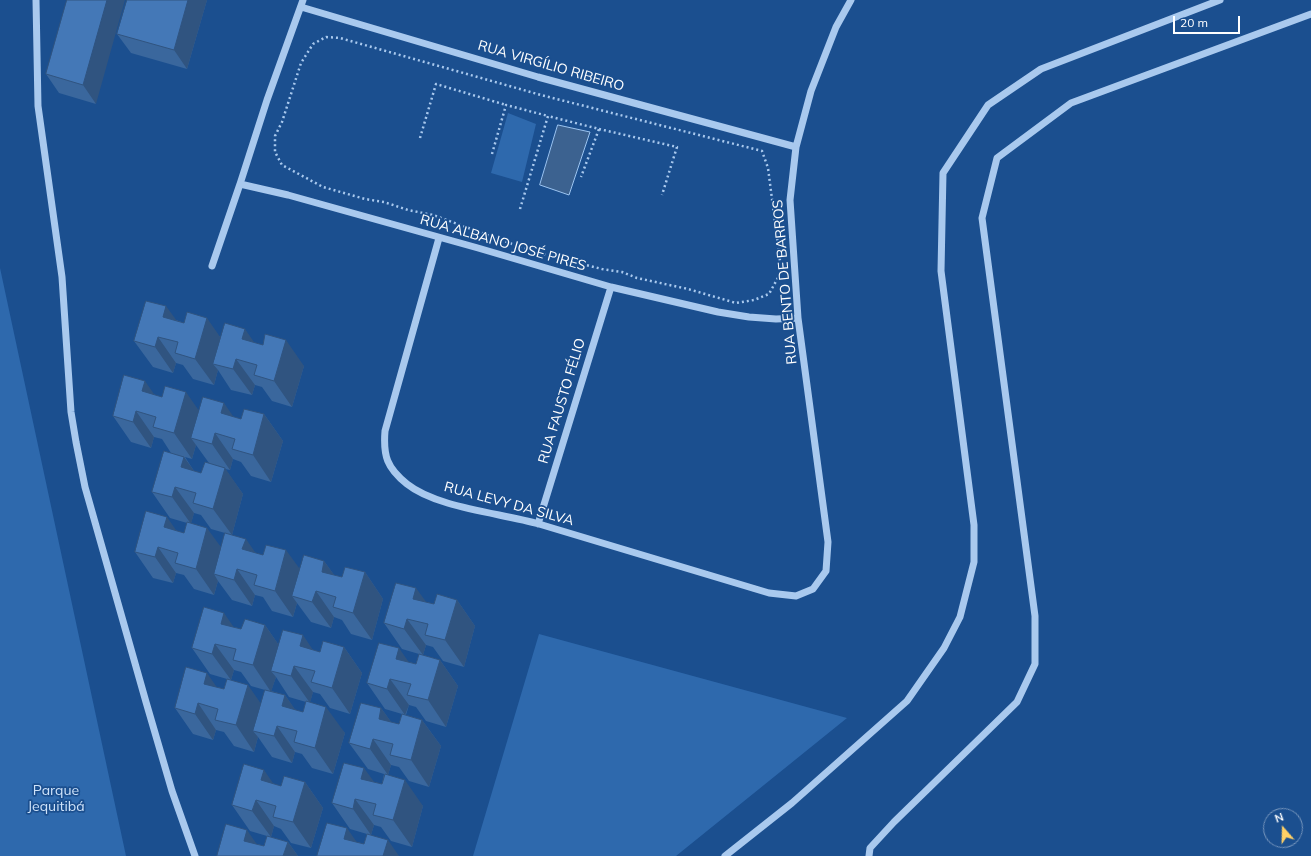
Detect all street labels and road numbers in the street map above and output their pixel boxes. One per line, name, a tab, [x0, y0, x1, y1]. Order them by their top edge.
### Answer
street label: RUA VIRGÍLIO RIBEIRO	[476, 37, 626, 95]
street label: RUA BENTO DE BARROS	[769, 199, 801, 365]
street label: RUA ALBANO JOSÉ PIRES	[418, 211, 588, 275]
street label: RUA FAUSTO FÉLIO	[535, 336, 589, 466]
street label: RUA LEVY DA SILVA	[442, 479, 576, 529]

